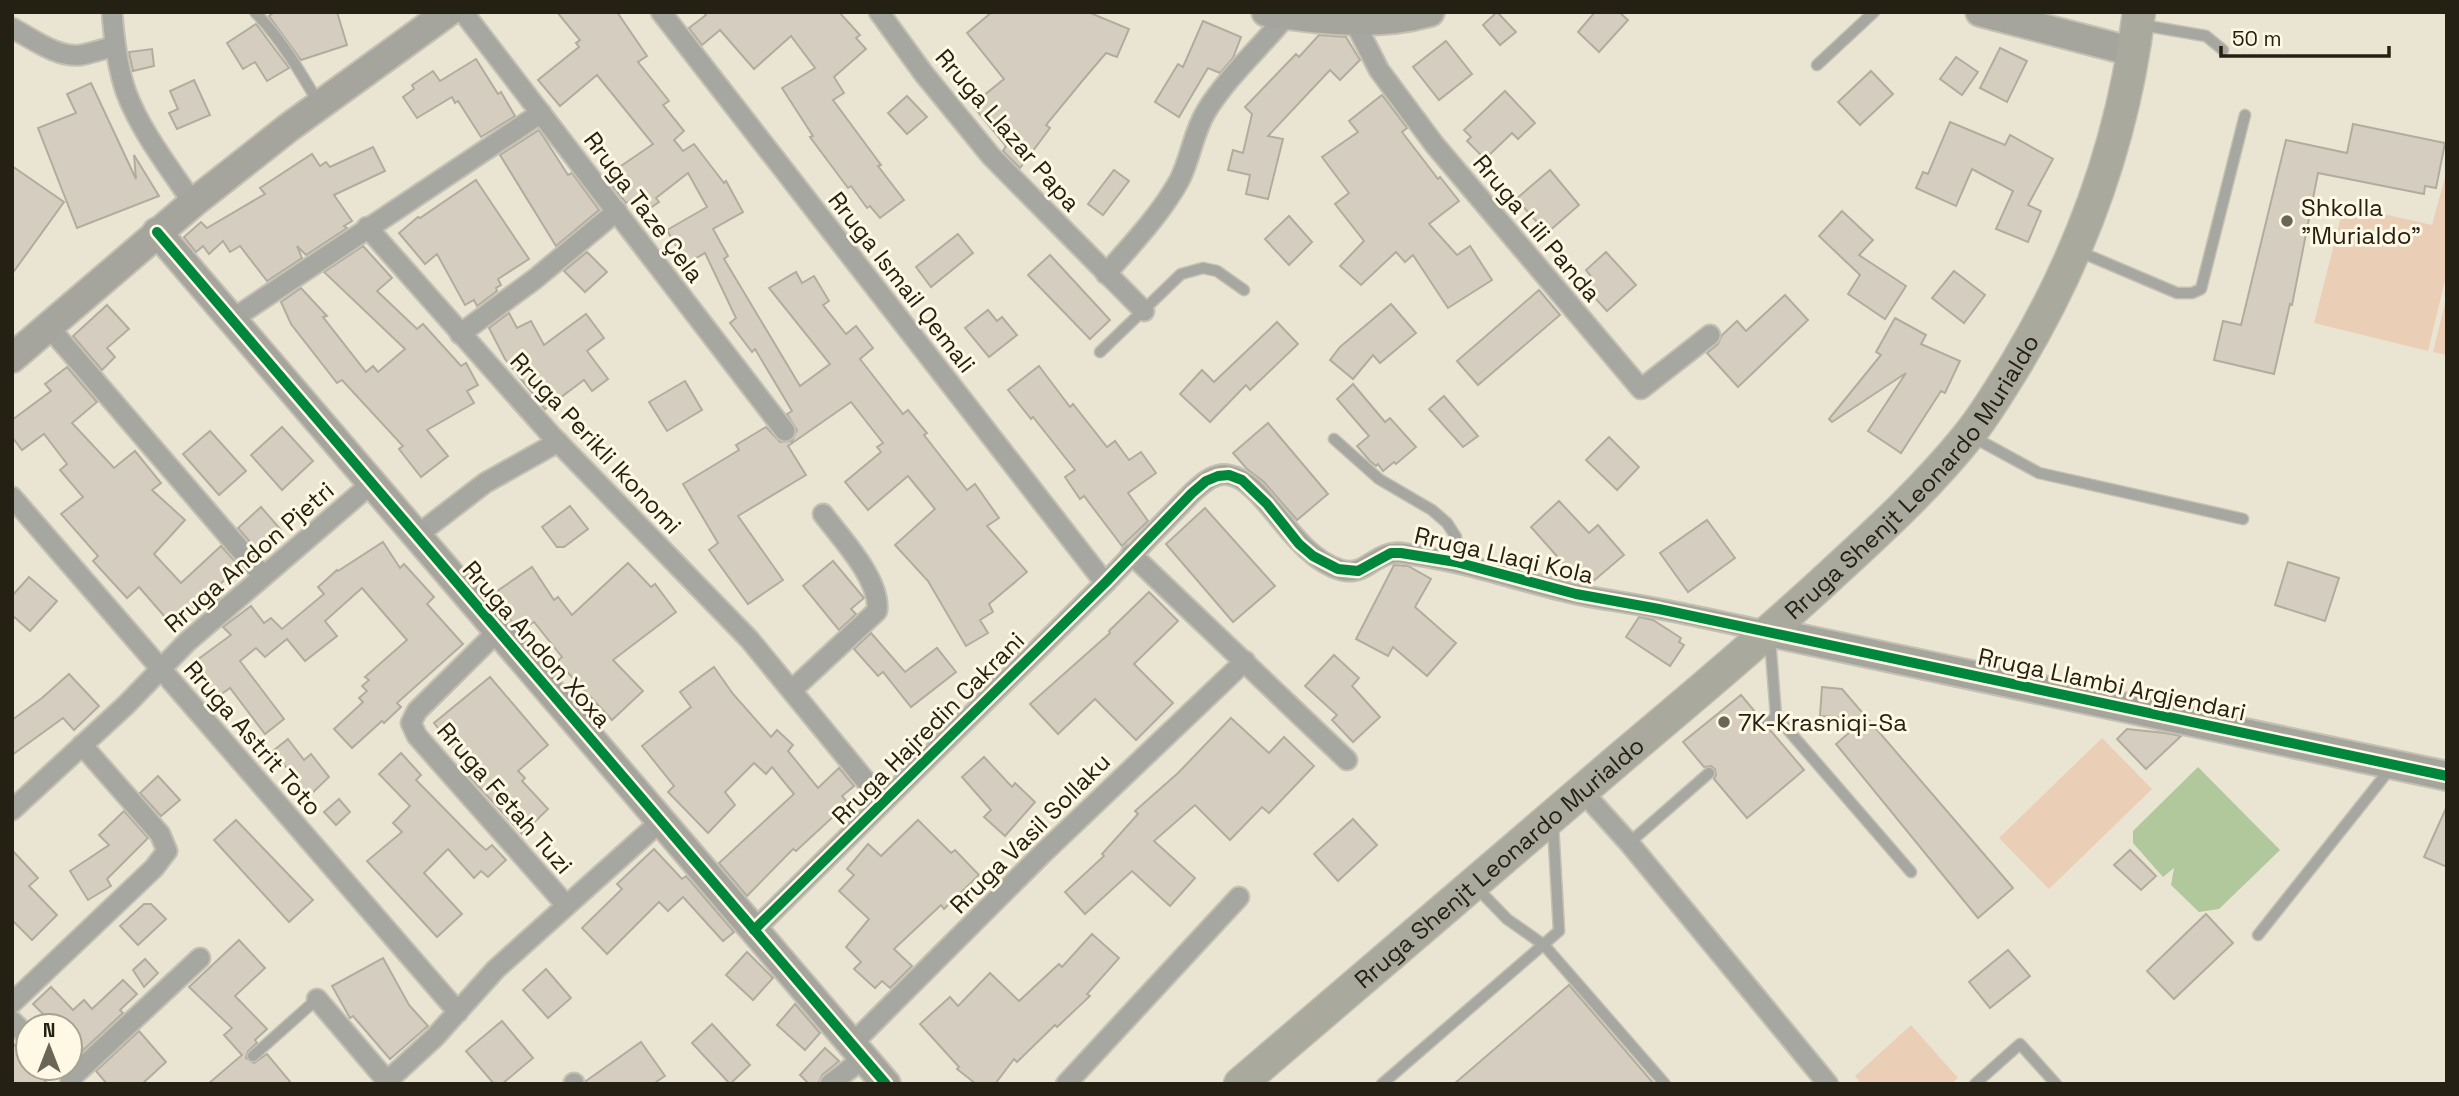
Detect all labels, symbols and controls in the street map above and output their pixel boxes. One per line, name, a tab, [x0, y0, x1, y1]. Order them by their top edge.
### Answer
scale bar	[2221, 14, 2389, 58]
text: 50 m	[2232, 25, 2282, 52]
street label: Rruga Llazar Papa	[929, 42, 1087, 218]
street label: Rruga Taze Çela	[577, 125, 711, 289]
street label: Rruga Lili Panda	[1466, 148, 1608, 308]
street label: Rruga Ismail Qemali	[822, 185, 982, 379]
place label: Shkolla "Murialdo"	[2301, 192, 2421, 251]
marker: Shkolla "Murialdo"	[2279, 213, 2295, 229]
street label: Rruga Shenjt Leonardo Murialdo	[1778, 329, 2046, 626]
street label: Rruga Perikli Ikonomi	[504, 346, 688, 540]
street label: Rruga Andon Pjetri	[158, 475, 340, 639]
street label: Rruga Llaqi Kola	[1411, 519, 1597, 591]
street label: Rruga Andon Xoxa	[456, 554, 618, 734]
street label: Rruga Hajredin Cakrani	[825, 625, 1031, 831]
street label: Rruga Llambi Argjendari	[1975, 640, 2249, 728]
street label: Rruga Astrit Toto	[177, 654, 329, 822]
place label: 7K-Krasniqi-Sa	[1738, 707, 1907, 738]
marker: 7K-Krasniqi-Sa	[1716, 714, 1732, 730]
street label: Rruga Fetah Tuzi	[431, 716, 579, 880]
street label: Rruga Shenjt Leonardo Murialdo	[1347, 729, 1650, 995]
street label: Rruga Vasil Sollaku	[943, 746, 1117, 920]
north arrow	[14, 1012, 84, 1082]
text: N	[43, 1018, 55, 1043]

